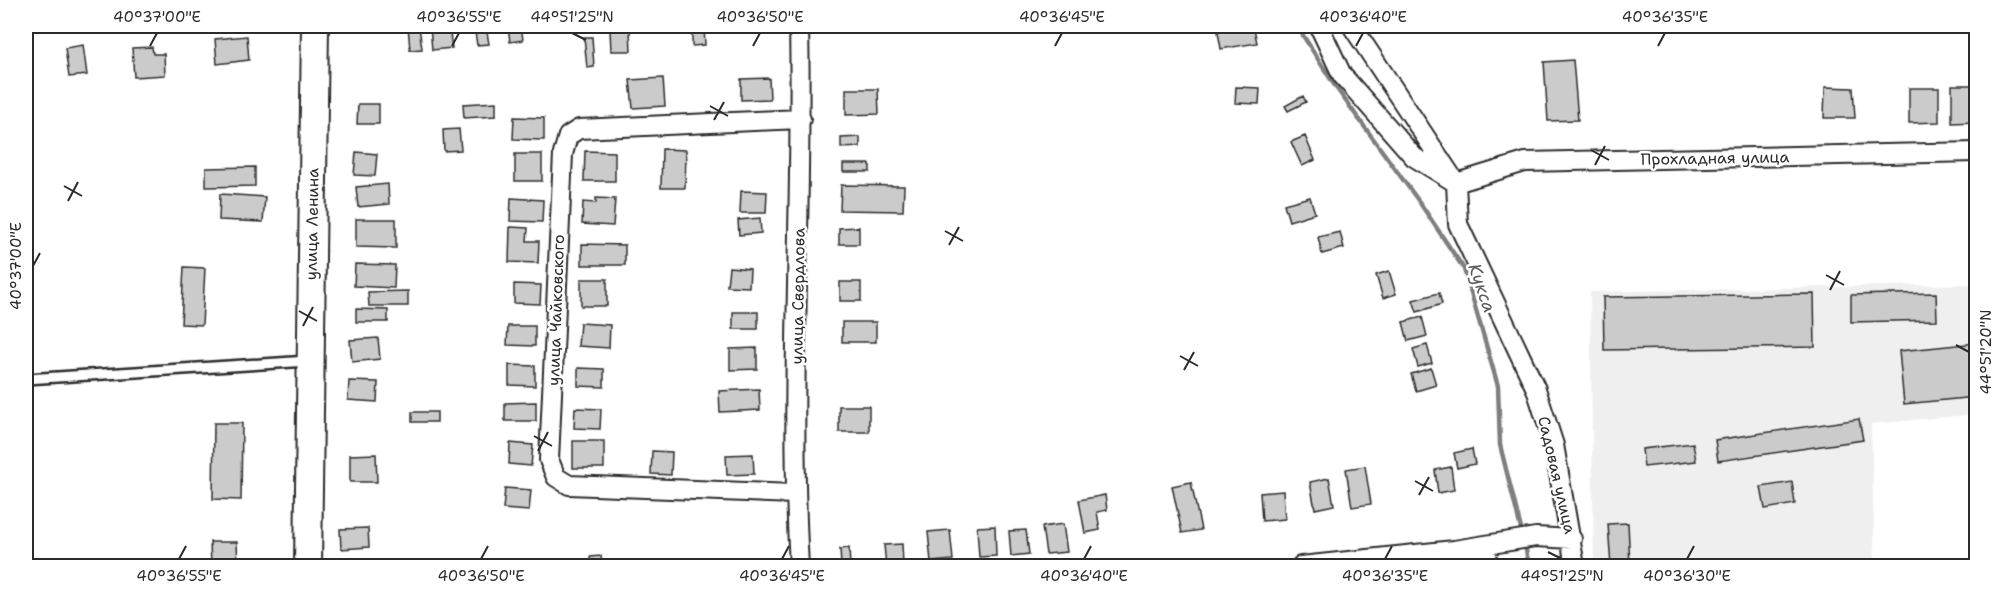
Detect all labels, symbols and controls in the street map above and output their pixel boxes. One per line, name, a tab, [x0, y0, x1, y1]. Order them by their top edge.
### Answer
text: 40°37'00"E	[113, 7, 201, 27]
text: 40°36'55"E	[416, 7, 502, 27]
text: 44°51'25"N	[530, 7, 614, 27]
text: 40°36'50"E	[716, 7, 804, 27]
text: 40°36'45"E	[1019, 7, 1105, 27]
text: 40°36'40"E	[1319, 7, 1407, 27]
text: 40°36'35"E	[1622, 7, 1708, 27]
street label: Прохладная улица	[1640, 146, 1790, 170]
street label: улица Ленина	[301, 168, 323, 280]
text: 40°37'00"E	[6, 222, 26, 310]
street label: улица Свердлова	[786, 227, 810, 364]
street label: улица Чайковского	[543, 234, 569, 386]
water label: Кукса	[1462, 260, 1502, 316]
text: 44°51'20"N	[1976, 310, 1996, 394]
street label: Садовая улица	[1533, 414, 1581, 536]
text: 40°36'55"E	[136, 566, 222, 586]
text: 40°36'50"E	[437, 566, 525, 586]
text: 40°36'45"E	[739, 566, 825, 586]
text: 40°36'40"E	[1040, 566, 1128, 586]
text: 40°36'35"E	[1342, 566, 1428, 586]
text: 44°51'25"N	[1520, 566, 1604, 586]
text: 40°36'30"E	[1643, 566, 1731, 586]

